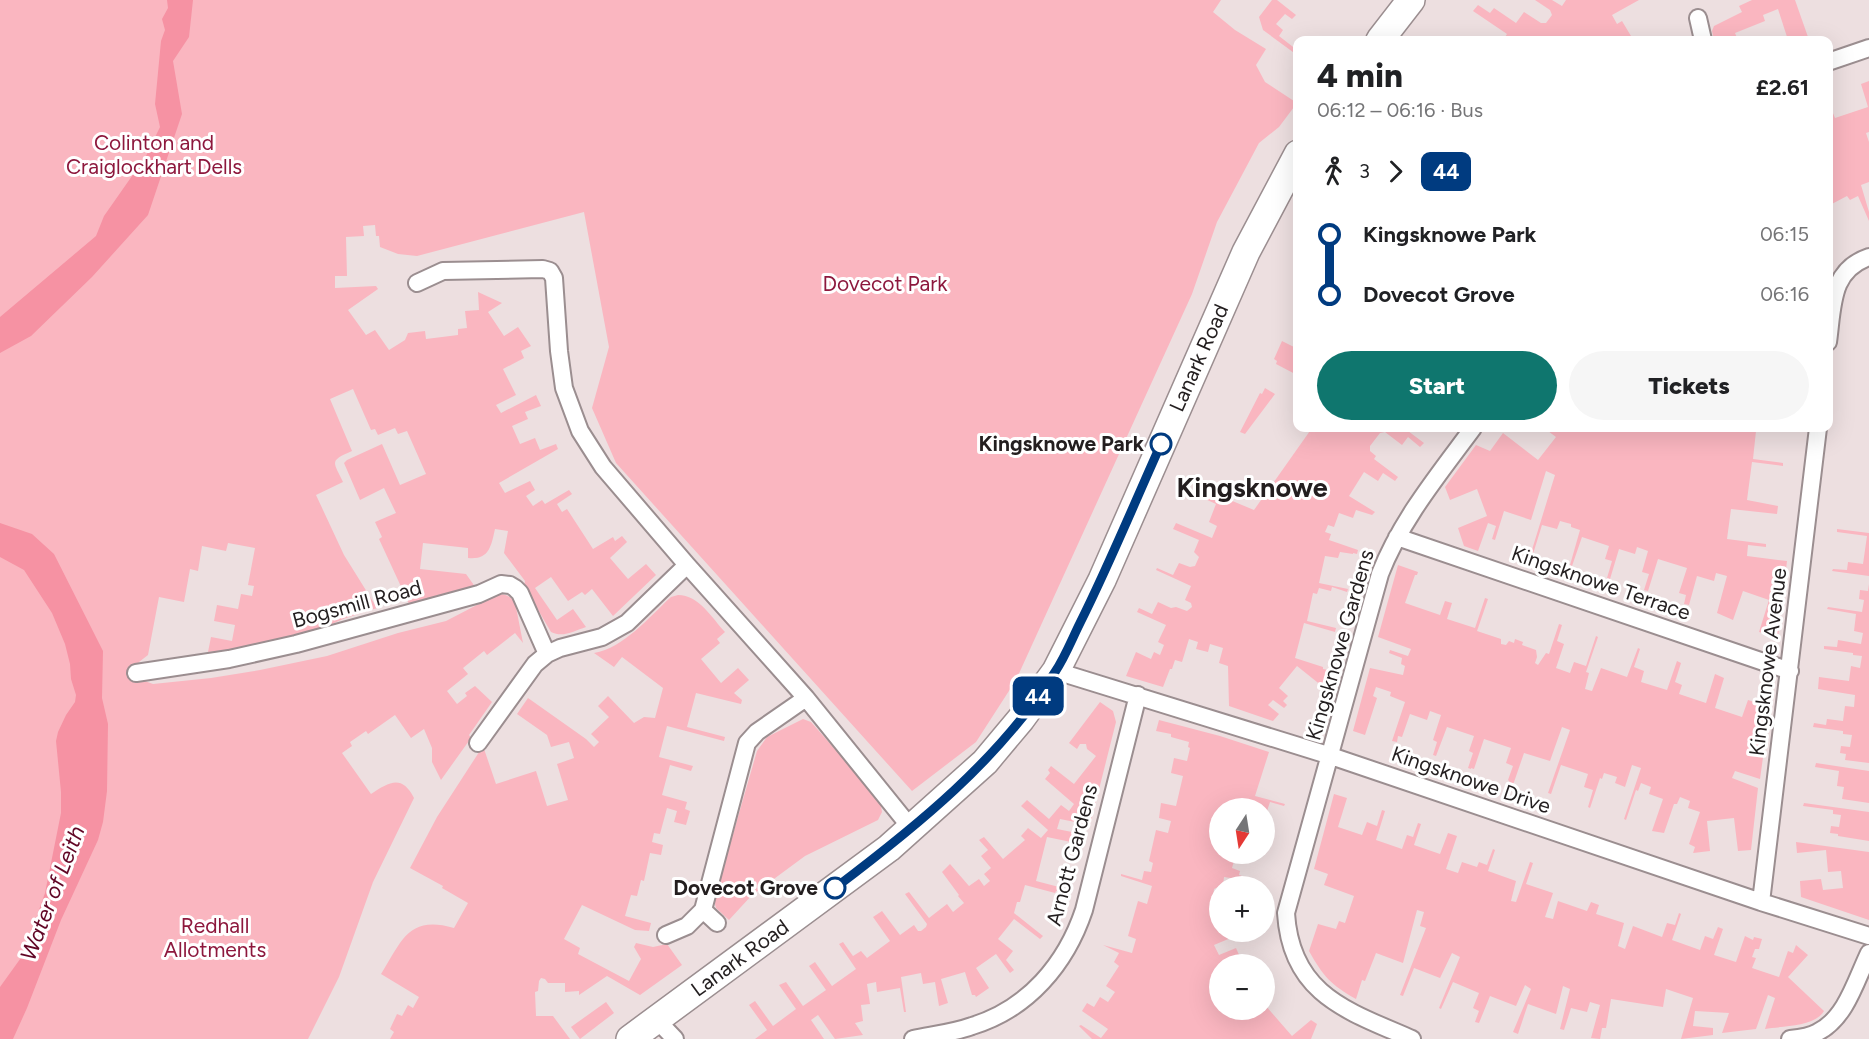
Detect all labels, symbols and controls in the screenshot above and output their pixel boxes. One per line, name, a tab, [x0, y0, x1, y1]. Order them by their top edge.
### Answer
text: 4 min	[1317, 56, 1403, 95]
text: £2.61	[1756, 74, 1809, 101]
text: 06:12 – 06:16 · Bus	[1317, 98, 1483, 122]
park label: Colinton and Craiglockhart Dells	[66, 130, 242, 179]
icon: walk	[1317, 155, 1350, 188]
icon: forward	[1379, 155, 1412, 188]
text: 3	[1359, 159, 1370, 183]
text: 44	[1433, 159, 1459, 184]
text: Kingsknowe Park	[1363, 221, 1536, 248]
text: 06:15	[1760, 222, 1809, 246]
park label: Dovecot Park	[822, 271, 948, 296]
text: Dovecot Grove	[1363, 281, 1515, 308]
text: 06:16	[1760, 282, 1809, 306]
street label: Lanark Road	[1164, 300, 1233, 415]
button: Start	[1317, 351, 1557, 420]
button: Tickets	[1569, 351, 1809, 420]
place label: Kingsknowe Park	[978, 431, 1145, 456]
marker: Kingsknowe Park	[1150, 433, 1172, 455]
district label: Kingsknowe	[1176, 471, 1328, 504]
street label: Kingsknowe Terrace	[1508, 540, 1694, 625]
street label: Kingsknowe Gardens	[1300, 547, 1379, 743]
street label: Kingsknowe Avenue	[1744, 567, 1791, 757]
street label: Bogsmill Road	[290, 574, 424, 633]
line badge: 44	[1011, 676, 1065, 716]
text: 44	[1025, 684, 1051, 709]
street label: Kingsknowe Drive	[1388, 741, 1554, 818]
street label: Arnott Gardens	[1041, 781, 1102, 928]
north arrow	[1209, 798, 1275, 864]
map controls	[1209, 798, 1275, 1020]
water label: Water of Leith	[14, 822, 91, 964]
place label: Dovecot Grove	[673, 875, 818, 900]
button: +	[1209, 876, 1275, 942]
marker: Dovecot Grove	[824, 877, 846, 899]
park label: Redhall Allotments	[164, 913, 266, 962]
street label: Lanark Road	[686, 914, 794, 1001]
button: −	[1209, 954, 1275, 1020]

